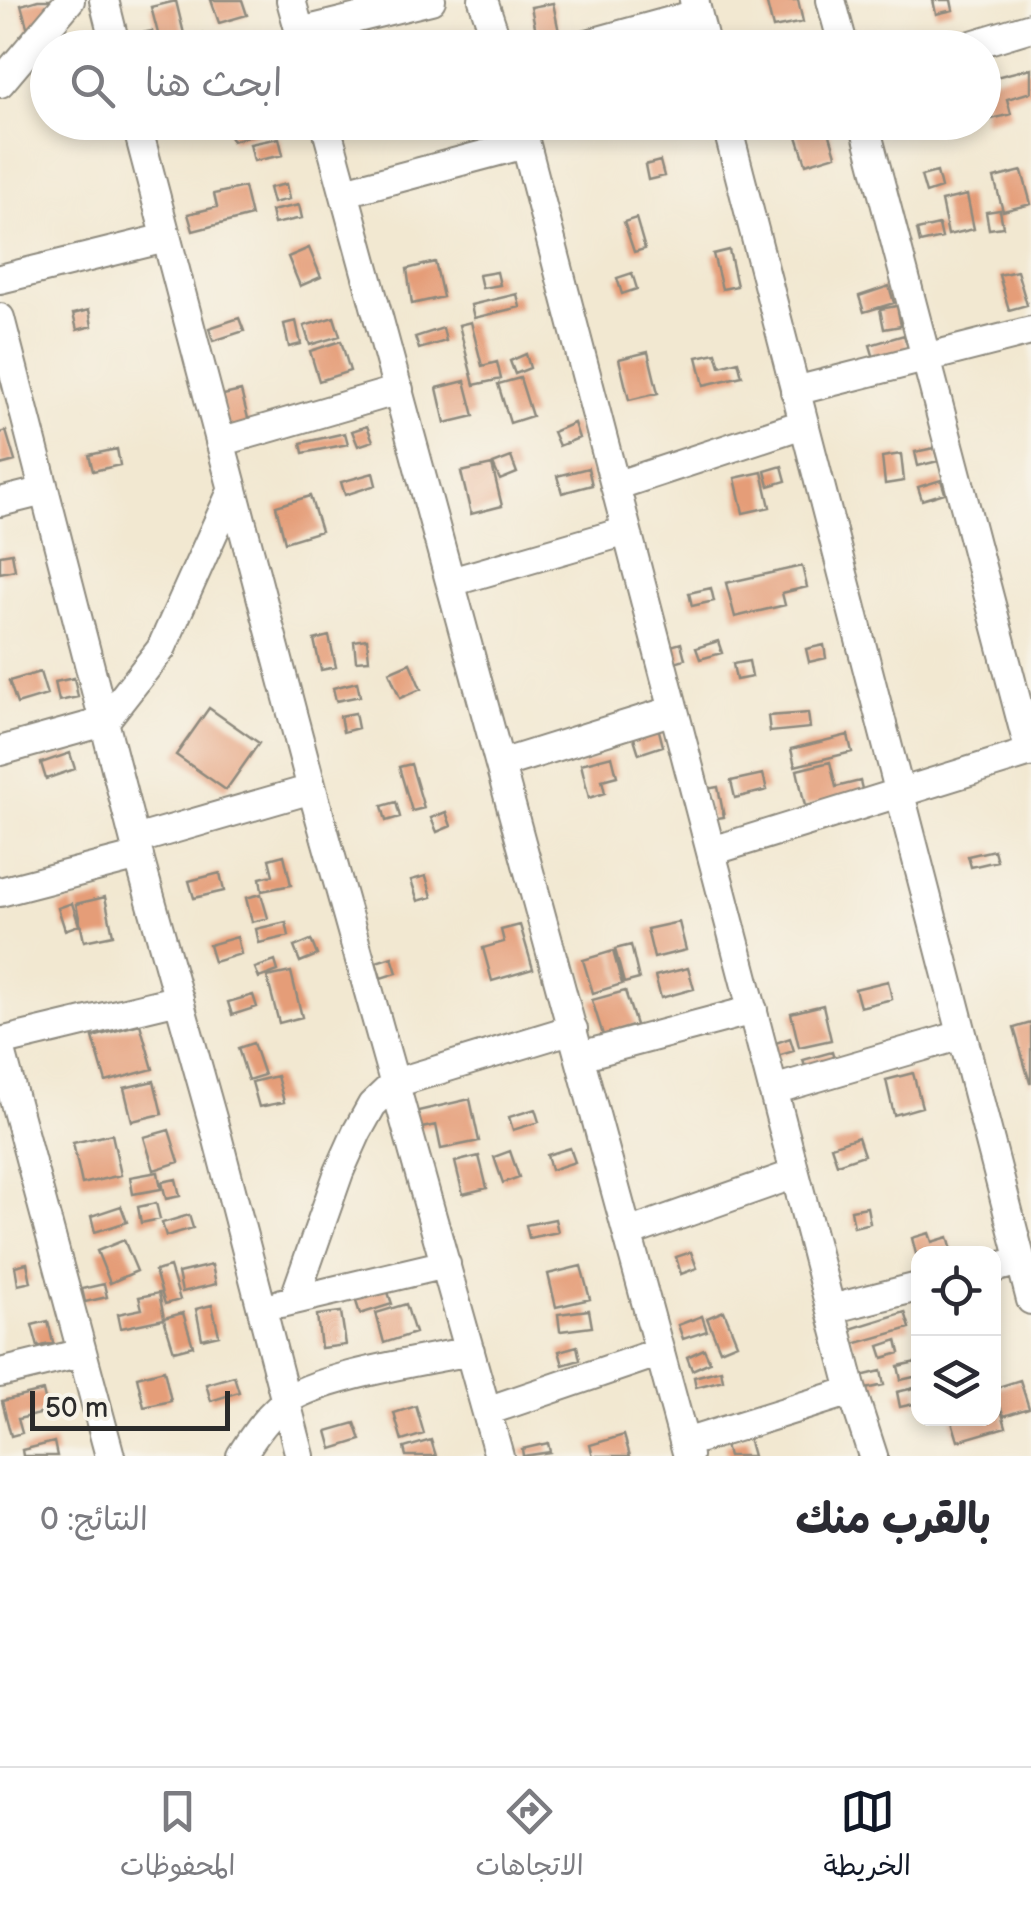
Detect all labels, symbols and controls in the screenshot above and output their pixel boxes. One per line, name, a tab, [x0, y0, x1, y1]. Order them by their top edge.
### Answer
search box	[30, 30, 1001, 140]
icon: search	[65, 58, 120, 113]
text: ابحث هنا	[145, 62, 282, 107]
map controls	[911, 1246, 1001, 1426]
button: locate	[911, 1246, 1001, 1336]
button: layers	[911, 1336, 1001, 1426]
scale bar	[30, 1386, 230, 1430]
text: 50 m	[45, 1392, 108, 1425]
text: بالقرب منك	[795, 1495, 991, 1546]
text: النتائج: 0	[40, 1501, 148, 1540]
tab: المحفوظات	[120, 1784, 235, 1890]
tab: الاتجاهات	[475, 1784, 584, 1890]
tab: الخريطة	[824, 1784, 911, 1890]

